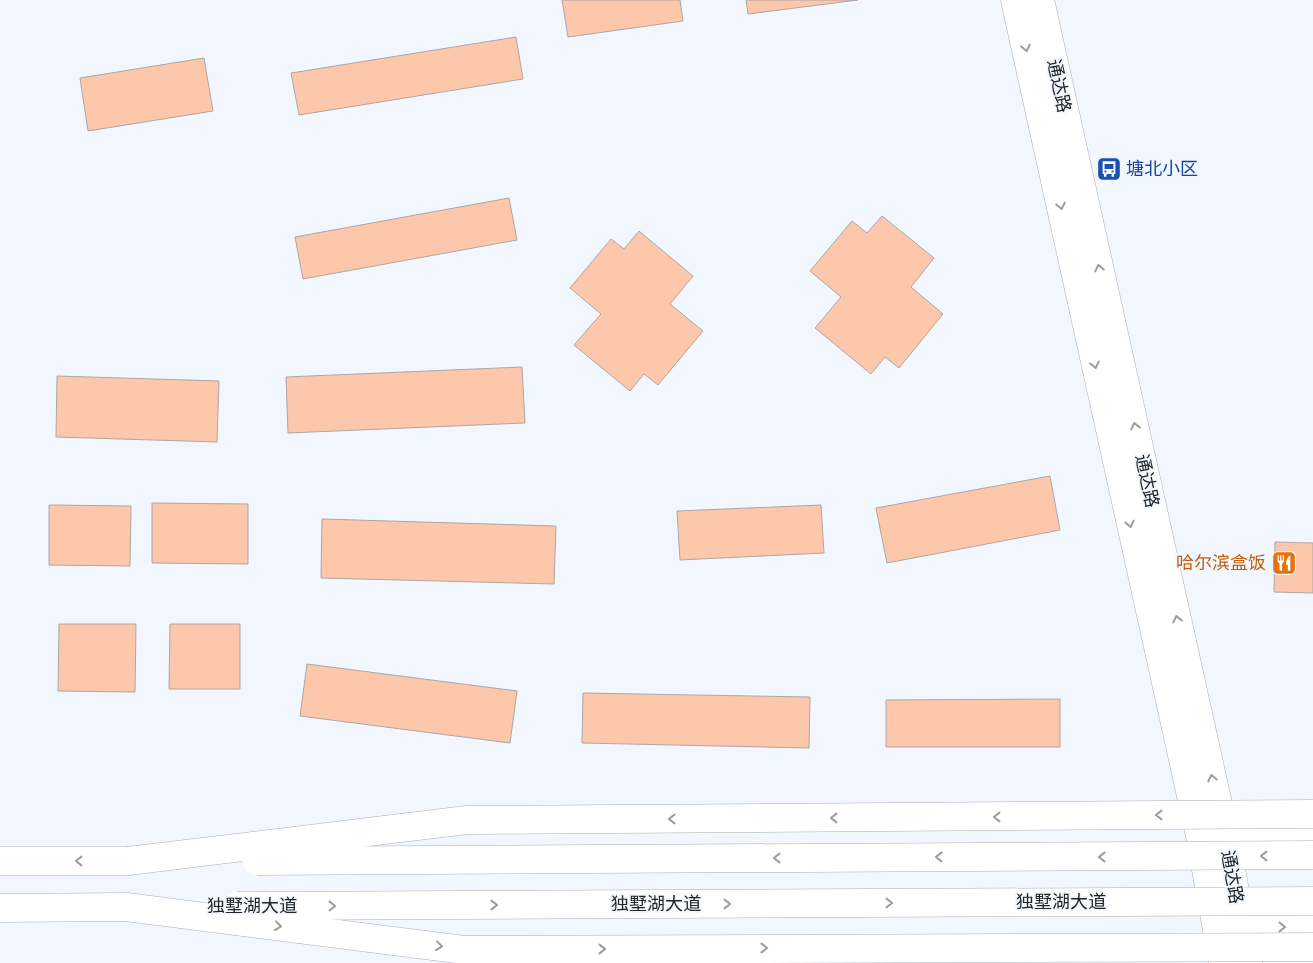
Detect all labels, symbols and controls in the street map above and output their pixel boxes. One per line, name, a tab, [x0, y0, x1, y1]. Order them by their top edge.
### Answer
one-way arrow	[1020, 43, 1031, 52]
street label: 通达路	[1044, 57, 1075, 114]
bus stop icon: 塘北小区	[1096, 156, 1122, 182]
place label: 塘北小区	[1126, 158, 1198, 179]
one-way arrow	[1055, 202, 1065, 211]
one-way arrow	[1095, 263, 1105, 272]
one-way arrow	[1090, 361, 1100, 369]
one-way arrow	[1130, 422, 1140, 431]
street label: 通达路	[1132, 452, 1163, 509]
one-way arrow	[1125, 519, 1135, 528]
restaurant icon: 哈尔滨盒饭	[1271, 550, 1297, 576]
place label: 哈尔滨盒饭	[1176, 552, 1266, 573]
one-way arrow	[1172, 615, 1183, 624]
one-way arrow	[1207, 773, 1218, 782]
one-way arrow	[1155, 810, 1163, 821]
one-way arrow	[993, 812, 1000, 822]
one-way arrow	[830, 813, 838, 823]
one-way arrow	[668, 814, 676, 824]
street label: 通达路	[1217, 849, 1248, 905]
one-way arrow	[1098, 851, 1106, 862]
one-way arrow	[1260, 851, 1268, 861]
one-way arrow	[935, 852, 943, 862]
one-way arrow	[773, 853, 780, 863]
one-way arrow	[75, 856, 83, 866]
street label: 独墅湖大道	[1016, 891, 1106, 912]
street label: 独墅湖大道	[611, 893, 701, 914]
street label: 独墅湖大道	[207, 895, 297, 916]
one-way arrow	[886, 898, 894, 908]
one-way arrow	[724, 899, 731, 909]
one-way arrow	[491, 900, 499, 910]
one-way arrow	[328, 901, 336, 911]
one-way arrow	[275, 920, 283, 931]
one-way arrow	[1278, 922, 1286, 932]
one-way arrow	[436, 940, 444, 951]
one-way arrow	[760, 943, 768, 954]
one-way arrow	[598, 944, 606, 954]

